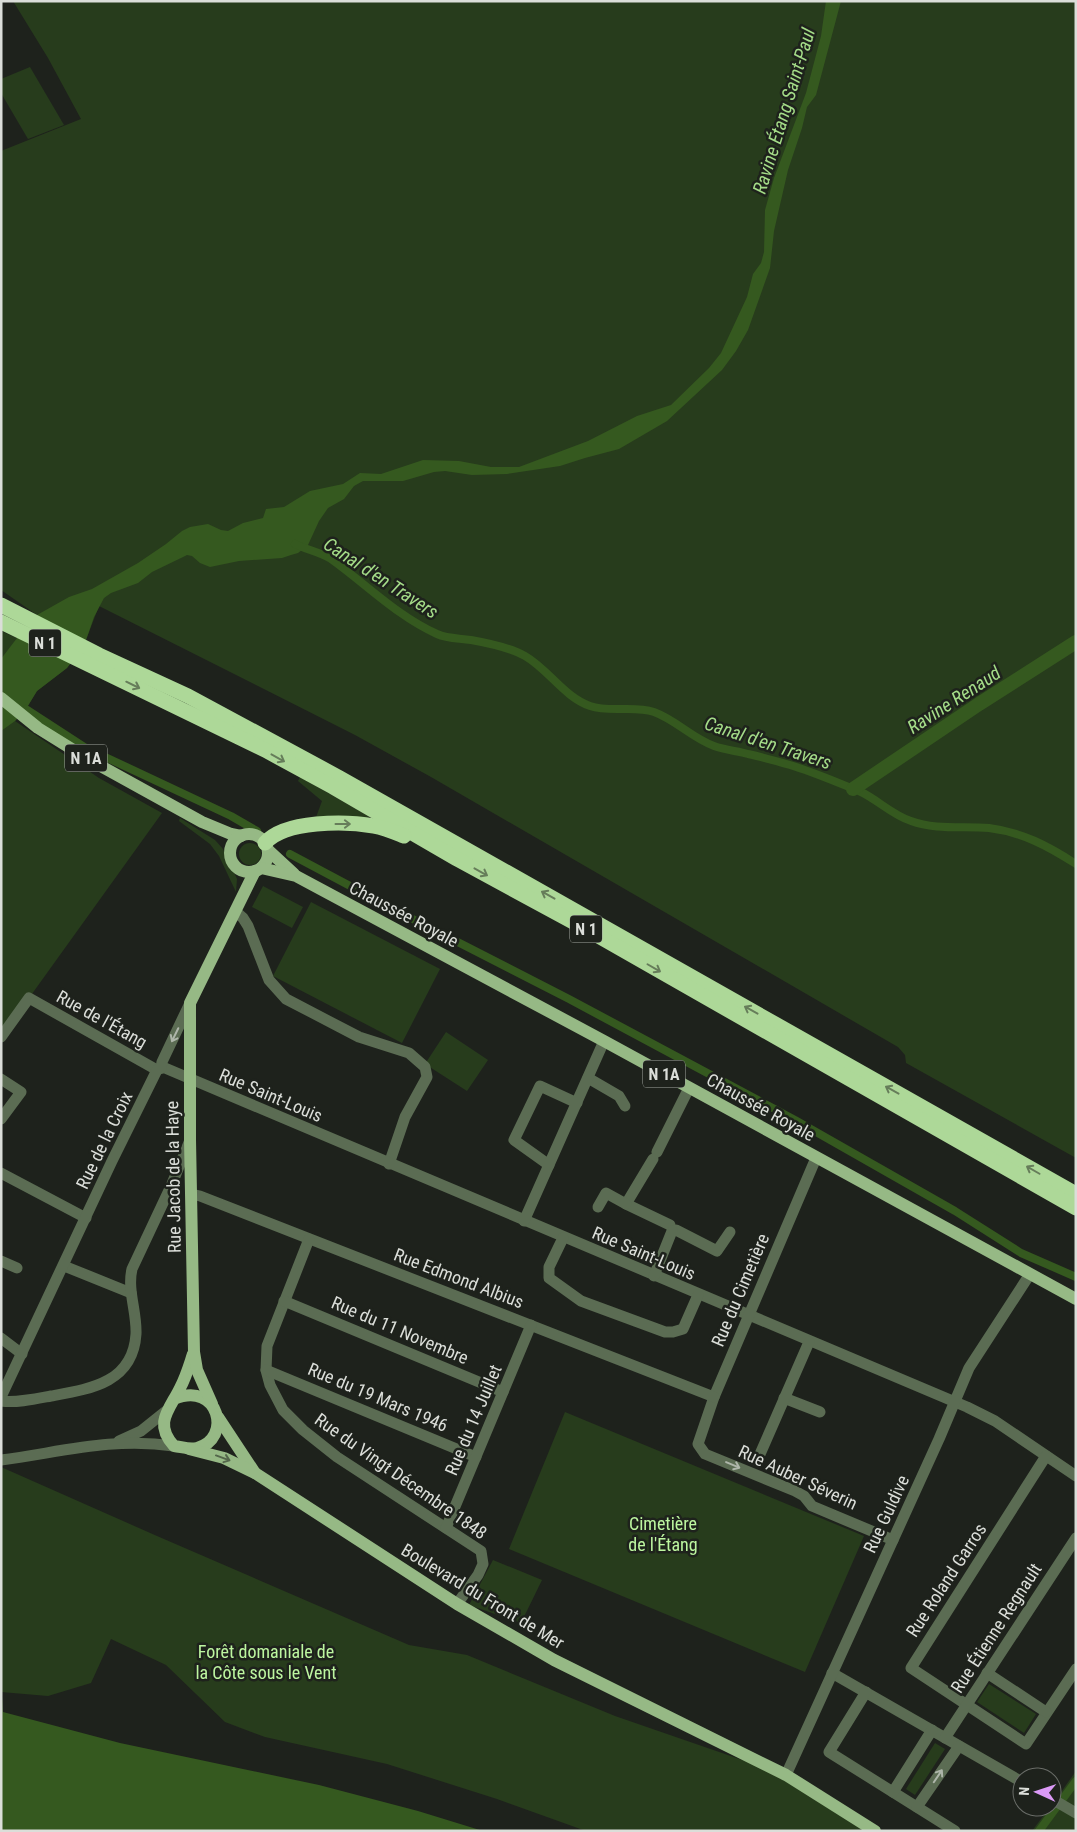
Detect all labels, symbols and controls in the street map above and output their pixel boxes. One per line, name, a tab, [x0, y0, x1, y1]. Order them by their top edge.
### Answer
water label: Ravine Étang Saint-Paul	[748, 25, 820, 197]
water label: Canal d'en Travers	[319, 532, 443, 624]
road number: N 1	[29, 630, 61, 656]
water label: Ravine Renaud	[903, 661, 1006, 739]
one-way arrow	[125, 681, 140, 691]
water label: Canal d'en Travers	[702, 712, 834, 774]
road number: N 1A	[65, 744, 107, 771]
one-way arrow	[271, 753, 286, 763]
one-way arrow	[335, 819, 351, 829]
one-way arrow	[473, 868, 488, 877]
street label: Chaussée Royale	[346, 876, 462, 952]
one-way arrow	[542, 890, 556, 900]
road number: N 1	[570, 916, 602, 942]
one-way arrow	[646, 963, 660, 973]
street label: Rue de l'Étang	[53, 986, 151, 1052]
one-way arrow	[744, 1004, 758, 1014]
one-way arrow	[169, 1027, 179, 1042]
road number: N 1A	[643, 1060, 685, 1088]
street label: Rue Saint-Louis	[216, 1064, 326, 1126]
street label: Chaussée Royale	[703, 1069, 819, 1145]
one-way arrow	[885, 1085, 900, 1094]
street label: Rue de la Croix	[71, 1088, 137, 1192]
street label: Rue Jacob de la Haye	[161, 1101, 185, 1253]
one-way arrow	[1026, 1165, 1041, 1175]
street label: Rue Saint-Louis	[589, 1222, 699, 1284]
street label: Rue du Cimetière	[707, 1230, 773, 1350]
street label: Rue Edmond Albius	[391, 1244, 527, 1312]
street label: Rue du 11 Novembre	[328, 1292, 472, 1368]
street label: Rue du 19 Mars 1946	[305, 1358, 451, 1436]
street label: Rue du 14 Juillet	[440, 1362, 506, 1478]
street label: Rue du Vingt Décembre 1848	[311, 1409, 491, 1543]
street label: Rue Auber Séverin	[735, 1440, 861, 1514]
one-way arrow	[215, 1454, 230, 1463]
one-way arrow	[725, 1461, 740, 1471]
street label: Rue Guldive	[859, 1472, 913, 1556]
park label: Cimetière de l'Étang	[628, 1513, 698, 1555]
street label: Rue Roland Garros	[901, 1519, 991, 1641]
street label: Boulevard du Front de Mer	[398, 1539, 569, 1653]
street label: Rue Étienne Regnault	[946, 1559, 1046, 1697]
park label: Forêt domaniale de la Côte sous le Vent	[195, 1641, 337, 1683]
north arrow	[1012, 1767, 1062, 1817]
one-way arrow	[933, 1770, 943, 1784]
text: N	[1016, 1787, 1032, 1796]

